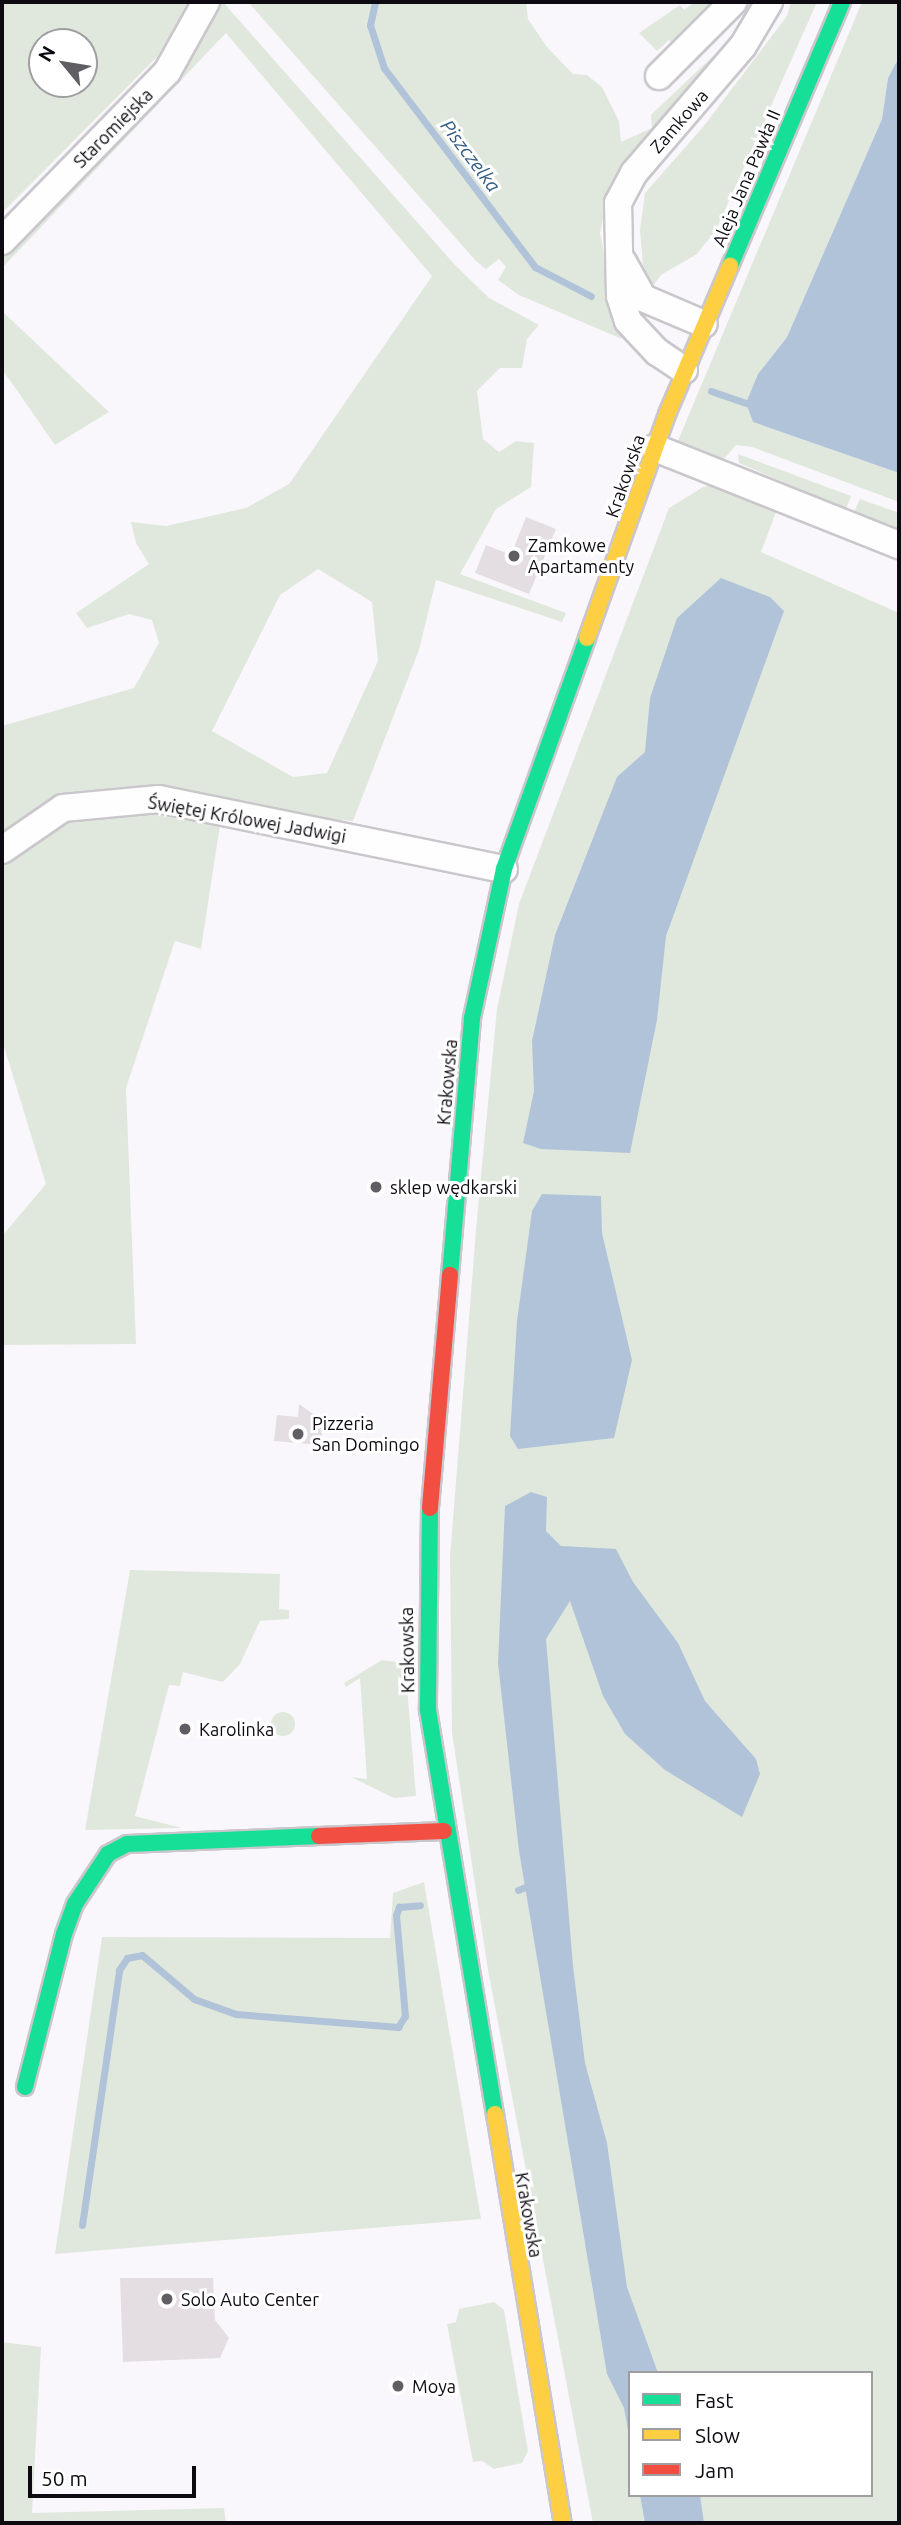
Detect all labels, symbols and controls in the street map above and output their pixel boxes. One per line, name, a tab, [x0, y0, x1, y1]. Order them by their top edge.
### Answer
north arrow	[28, 28, 98, 98]
text: N	[33, 42, 60, 65]
street label: Staromiejska	[69, 84, 157, 172]
street label: Zamkowa	[645, 85, 713, 157]
street label: Aleja Jana Pawła II	[707, 106, 785, 250]
water label: Piszczelka	[435, 115, 505, 197]
street label: Krakowska	[601, 432, 649, 520]
place label: Zamkowe Apartamenty	[528, 535, 634, 578]
marker: Zamkowe Apartamenty	[506, 548, 522, 564]
street label: Świętej Królowej Jadwigi	[146, 791, 348, 847]
street label: Krakowska	[432, 1038, 462, 1126]
place label: sklep wędkarski	[390, 1176, 517, 1198]
marker: sklep wędkarski	[368, 1179, 384, 1195]
place label: Pizzeria San Domingo	[312, 1413, 419, 1456]
marker: Pizzeria San Domingo	[290, 1426, 306, 1442]
street label: Krakowska	[395, 1607, 419, 1693]
place label: Karolinka	[199, 1718, 274, 1740]
marker: Karolinka	[177, 1721, 193, 1737]
street label: Krakowska	[511, 2171, 547, 2259]
place label: Solo Auto Center	[181, 2288, 319, 2310]
marker: Solo Auto Center	[159, 2291, 175, 2307]
legend	[628, 2371, 873, 2497]
place label: Moya	[412, 2375, 456, 2397]
marker: Moya	[390, 2378, 406, 2394]
text: Fast	[695, 2388, 733, 2412]
text: Slow	[695, 2423, 740, 2447]
scale bar	[32, 2452, 200, 2496]
text: Jam	[695, 2458, 734, 2482]
text: 50 m	[41, 2466, 88, 2490]

